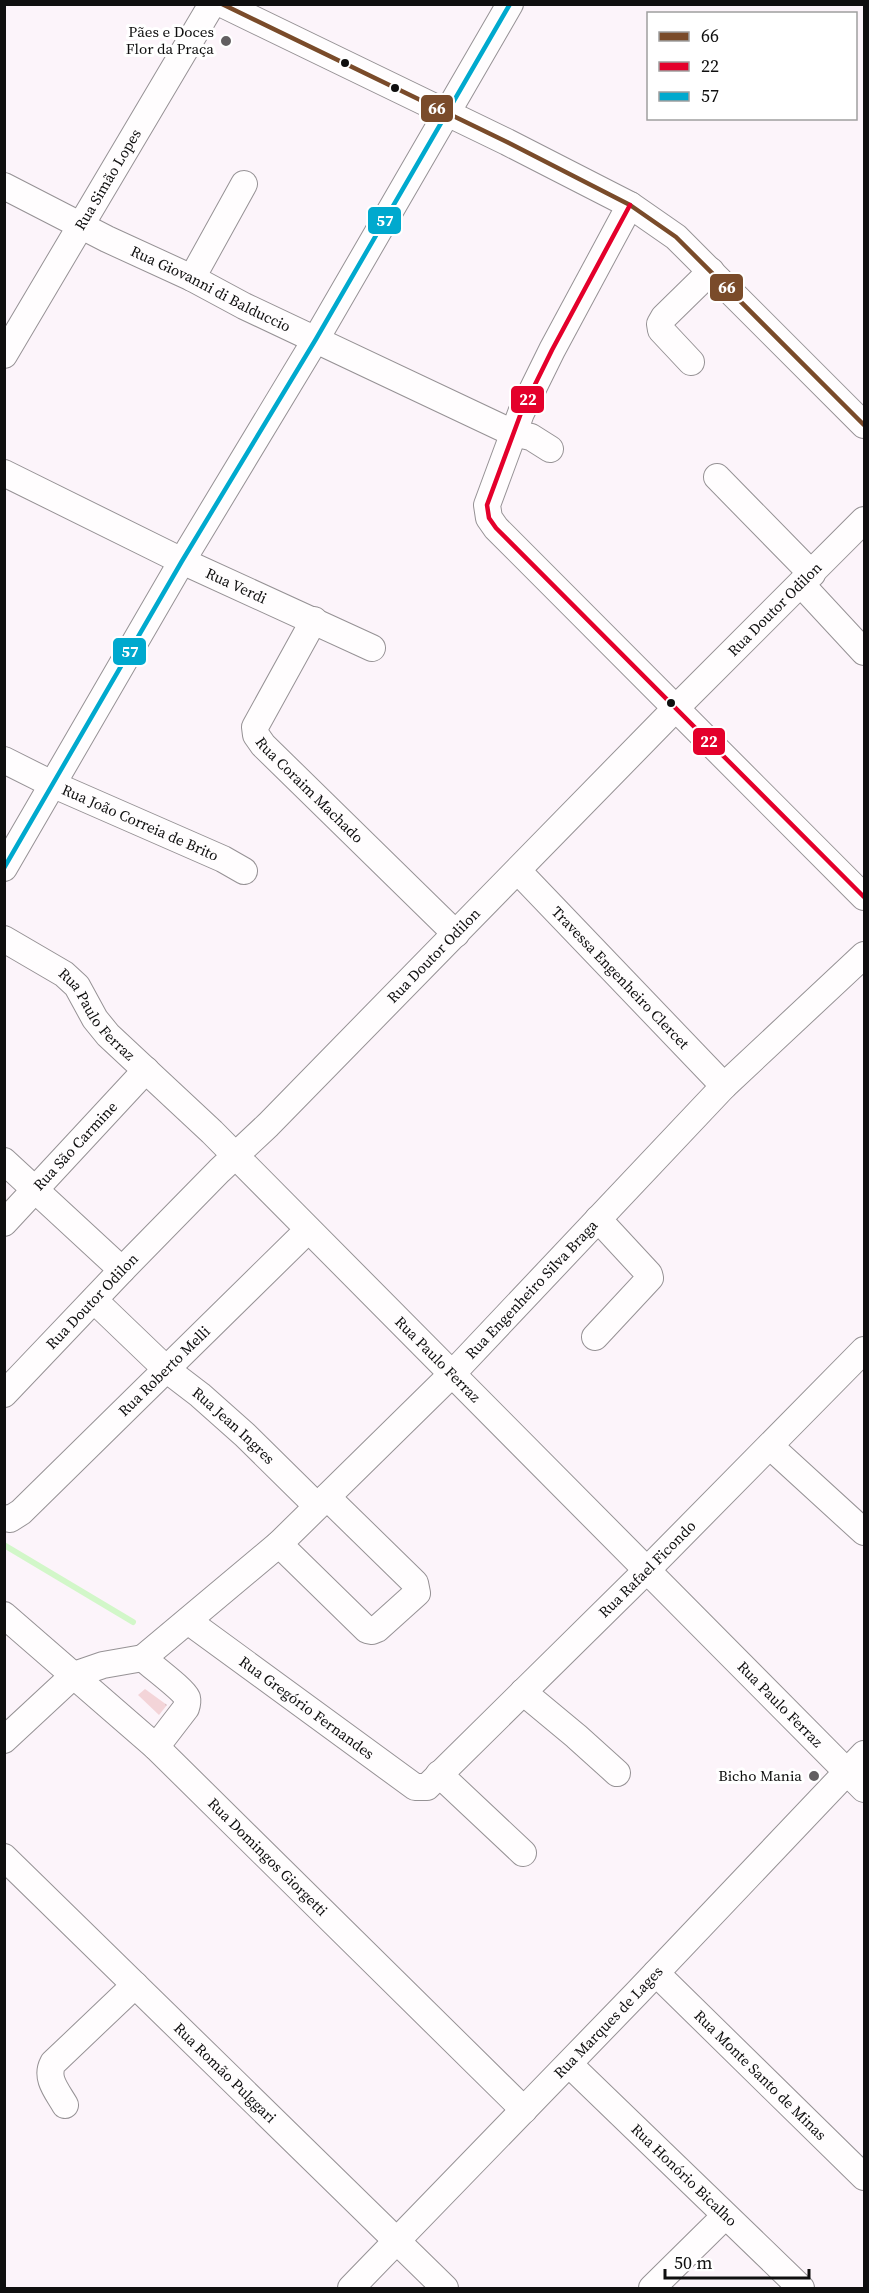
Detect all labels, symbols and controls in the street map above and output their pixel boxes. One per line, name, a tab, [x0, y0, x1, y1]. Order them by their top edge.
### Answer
legend	[647, 12, 857, 120]
place label: Pães e Doces Flor da Praça	[126, 21, 214, 59]
text: 66	[701, 23, 719, 48]
marker: Pães e Doces Flor da Praça	[219, 34, 233, 48]
text: 22	[701, 53, 719, 78]
unlabelled marker	[339, 57, 351, 69]
unlabelled marker	[389, 82, 401, 94]
text: 57	[701, 83, 719, 108]
line badge: 66	[420, 94, 454, 123]
text: 66	[428, 97, 446, 119]
street label: Rua Simão Lopes	[69, 125, 146, 234]
line badge: 57	[367, 206, 402, 235]
text: 57	[376, 209, 394, 231]
street label: Rua Giovanni di Balduccio	[128, 240, 294, 337]
line badge: 66	[709, 273, 744, 302]
text: 66	[718, 276, 736, 298]
line badge: 22	[510, 385, 545, 414]
text: 22	[519, 388, 537, 410]
street label: Rua Doutor Odilon	[723, 557, 826, 661]
street label: Rua Verdi	[202, 562, 270, 608]
line badge: 57	[112, 637, 147, 666]
text: 57	[121, 640, 139, 662]
unlabelled marker	[665, 697, 677, 709]
line badge: 22	[692, 727, 726, 756]
text: 22	[700, 730, 718, 752]
street label: Rua Coraim Machado	[251, 733, 368, 848]
street label: Rua João Correia de Brito	[59, 779, 222, 866]
street label: Travessa Engenheiro Clercet	[547, 901, 694, 1054]
street label: Rua Doutor Odilon	[382, 903, 485, 1007]
street label: Rua Paulo Ferraz	[54, 963, 140, 1065]
street label: Rua São Carmine	[28, 1096, 122, 1195]
street label: Rua Engenheiro Silva Braga	[460, 1215, 602, 1364]
street label: Rua Doutor Odilon	[41, 1248, 143, 1354]
street label: Rua Paulo Ferraz	[391, 1311, 486, 1407]
street label: Rua Roberto Melli	[113, 1321, 214, 1421]
street label: Rua Jean Ingres	[188, 1382, 280, 1469]
street label: Rua Rafael Ficondo	[594, 1516, 700, 1622]
street label: Rua Gregório Fernandes	[235, 1651, 379, 1764]
street label: Rua Paulo Ferraz	[733, 1656, 828, 1752]
place label: Bicho Mania	[718, 1765, 802, 1786]
marker: Bicho Mania	[807, 1769, 821, 1783]
street label: Rua Domingos Giorgetti	[203, 1793, 332, 1920]
street label: Rua Marques de Lages	[549, 1961, 667, 2083]
street label: Rua Monte Santo de Minas	[690, 2005, 831, 2145]
street label: Rua Romão Pulggari	[169, 2018, 281, 2128]
street label: Rua Honório Bicalho	[627, 2119, 742, 2231]
scale bar	[665, 2242, 809, 2280]
text: 50 m	[674, 2250, 712, 2275]

